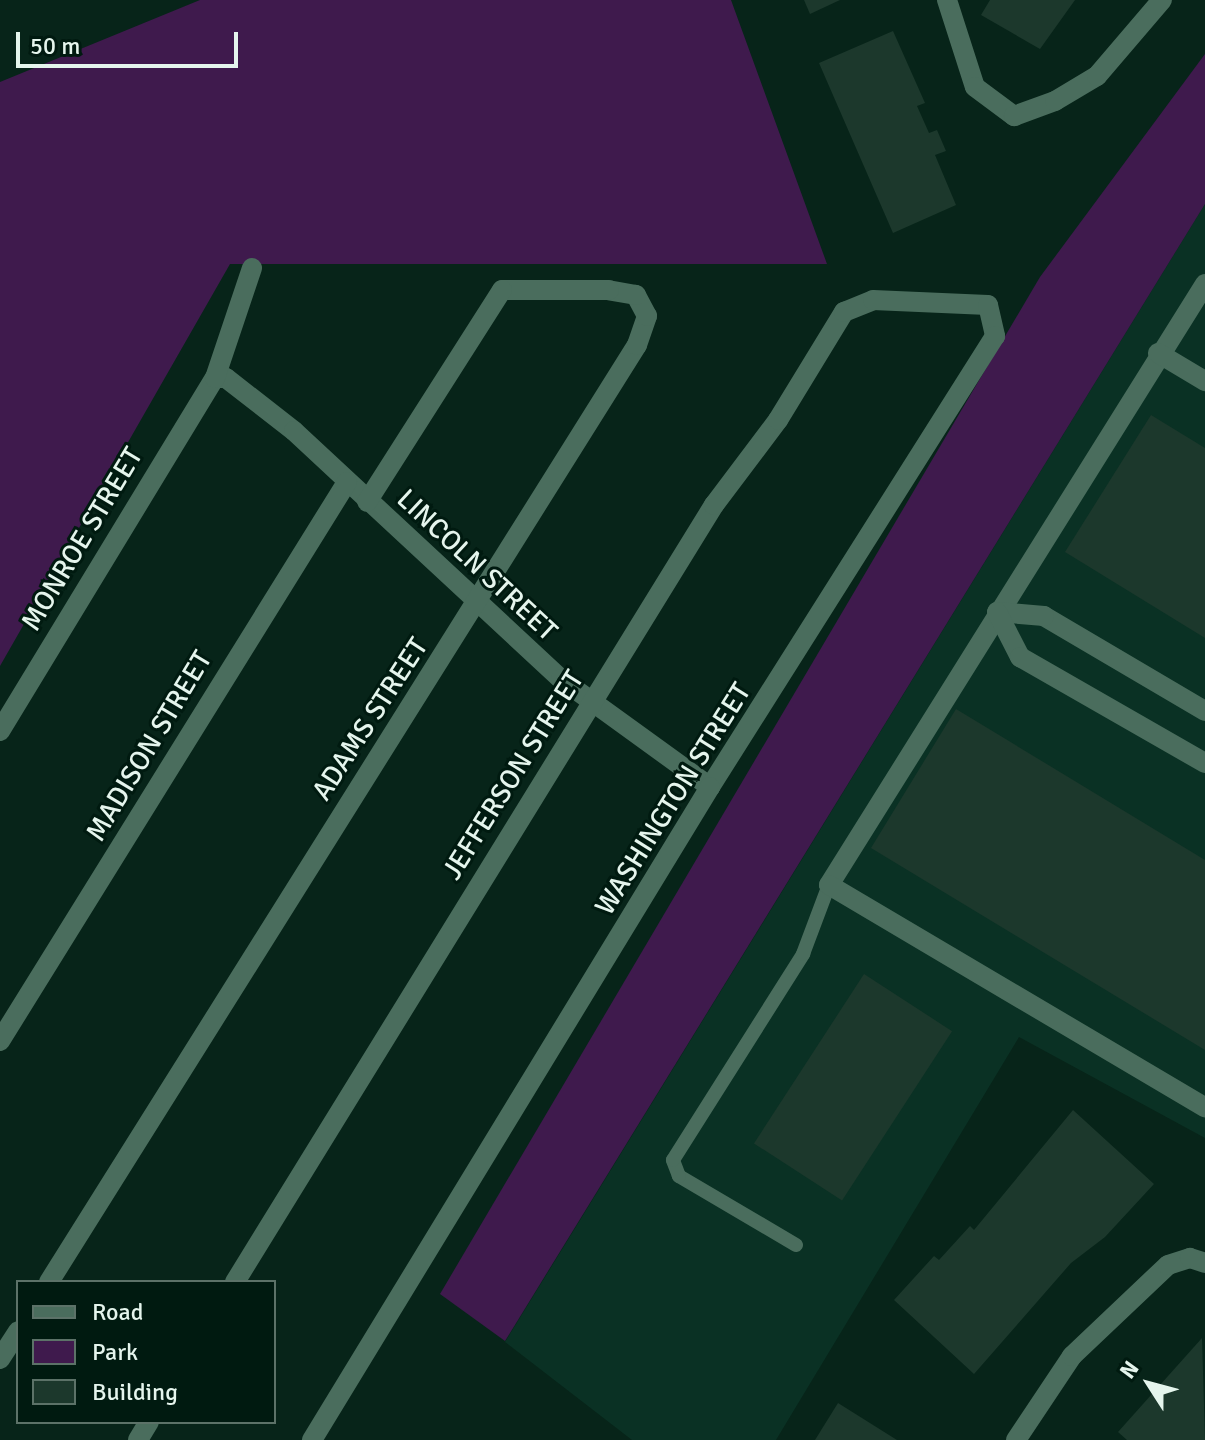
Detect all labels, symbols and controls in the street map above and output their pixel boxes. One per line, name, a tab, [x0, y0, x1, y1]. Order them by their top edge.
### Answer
scale bar	[20, 16, 242, 66]
text: 50 m	[30, 31, 80, 61]
street label: MONROE STREET	[14, 441, 150, 637]
street label: LINCOLN STREET	[390, 482, 564, 648]
street label: ADAMS STREET	[305, 631, 435, 807]
street label: MADISON STREET	[79, 645, 219, 847]
street label: JEFFERSON STREET	[435, 664, 591, 886]
street label: WASHINGTON STREET	[588, 677, 758, 921]
legend	[16, 1280, 276, 1424]
text: Road	[92, 1297, 143, 1327]
text: Park	[92, 1337, 138, 1367]
north arrow	[1109, 1344, 1189, 1424]
text: N	[1114, 1355, 1145, 1384]
text: Building	[92, 1377, 178, 1407]

